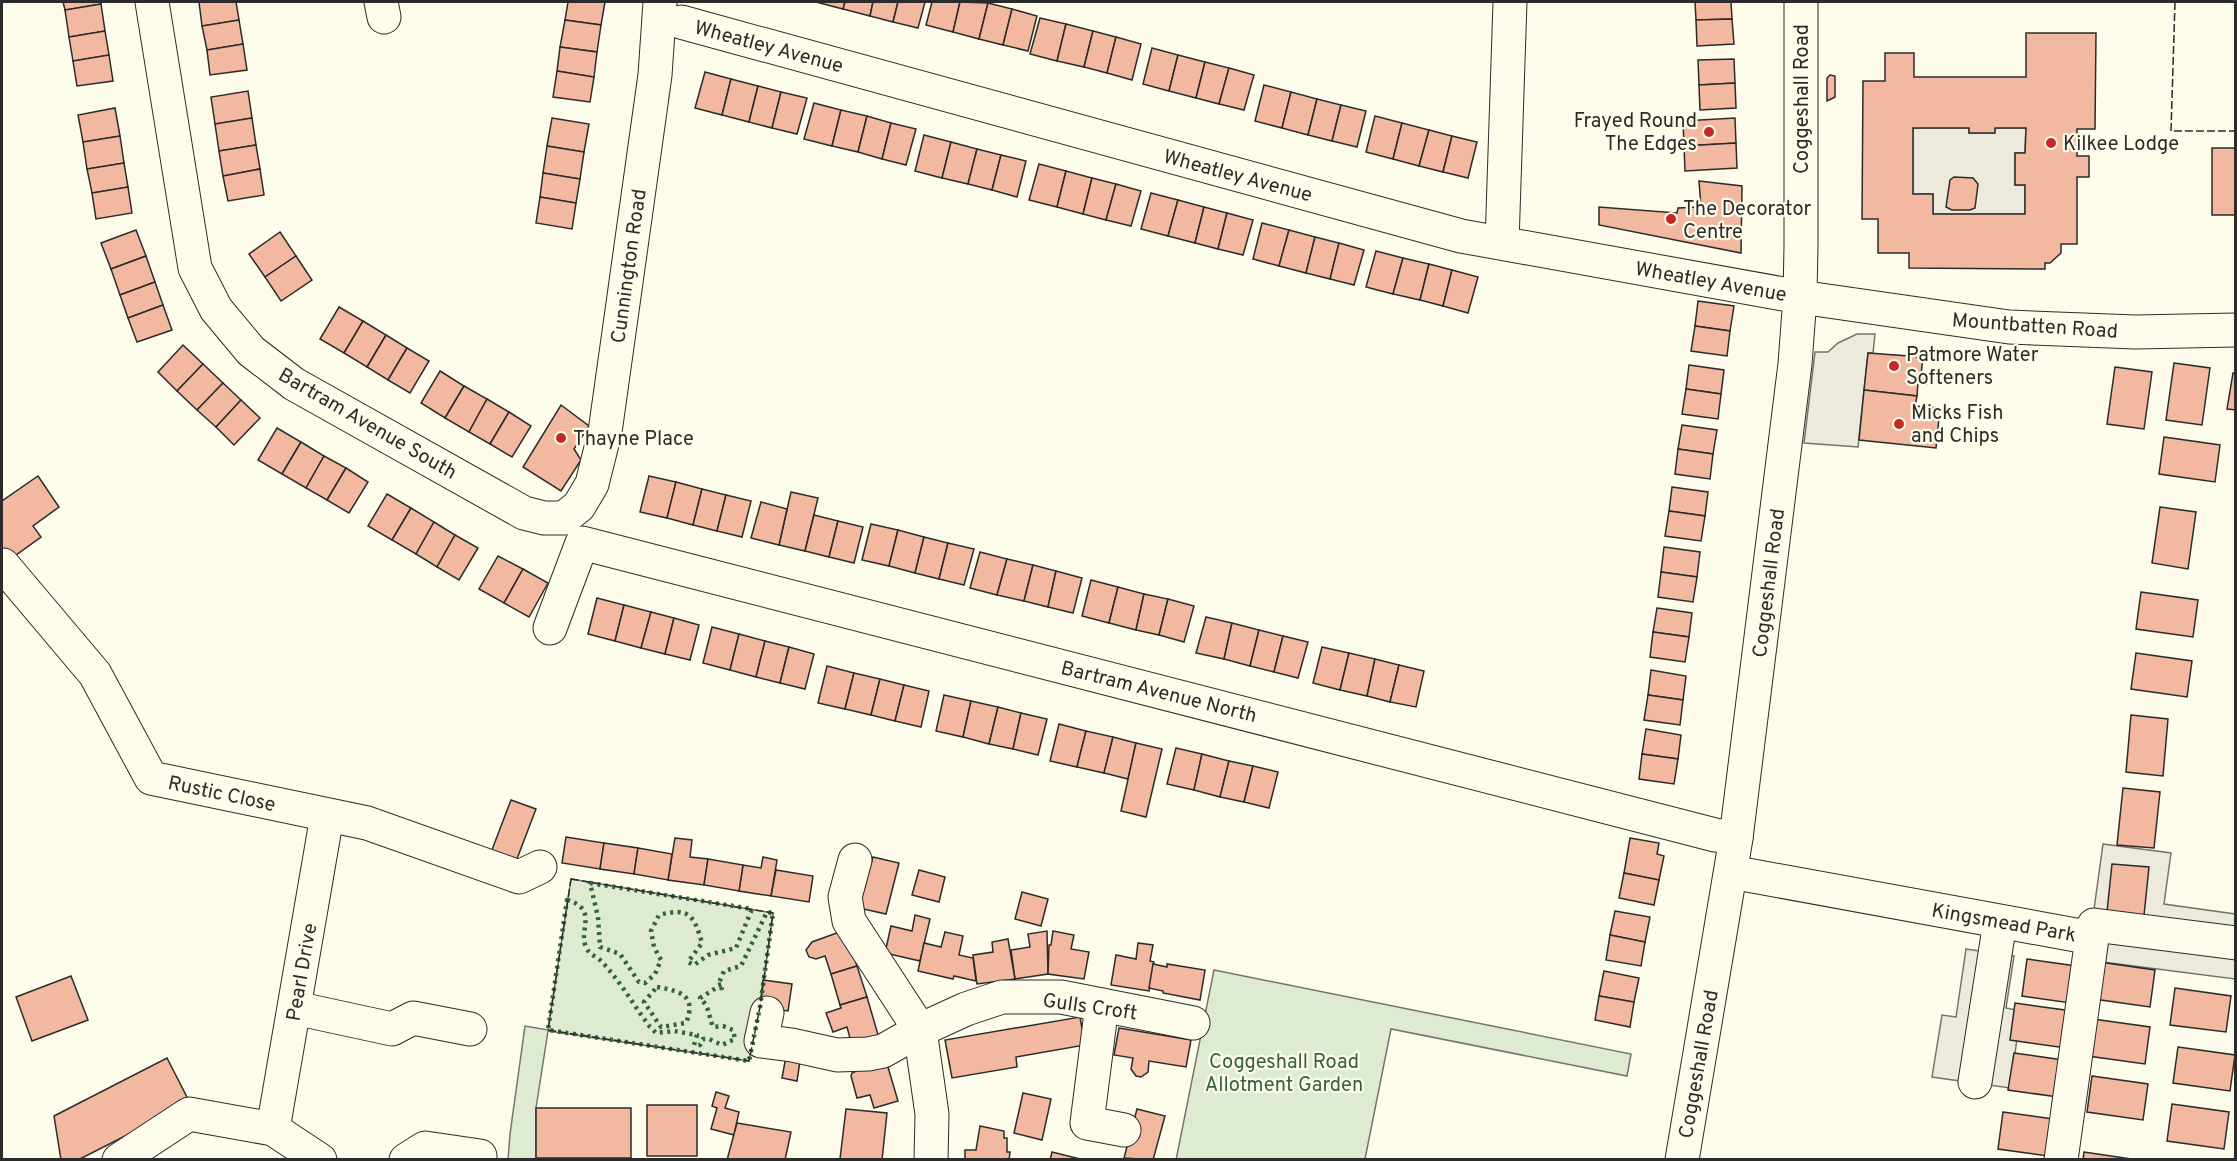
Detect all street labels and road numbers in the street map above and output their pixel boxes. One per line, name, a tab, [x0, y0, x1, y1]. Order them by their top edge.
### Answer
street label: Wheatley Avenue	[691, 16, 846, 80]
street label: Coggeshall Road	[1790, 24, 1816, 174]
street label: Wheatley Avenue	[1160, 145, 1315, 209]
street label: Cunnington Road	[606, 187, 654, 345]
street label: Wheatley Avenue	[1633, 257, 1788, 309]
street label: Mountbatten Road	[1951, 308, 2119, 346]
street label: Bartram Avenue South	[273, 363, 461, 486]
street label: Coggeshall Road	[1748, 507, 1792, 659]
street label: Bartram Avenue North	[1058, 656, 1259, 730]
street label: Rustic Close	[165, 771, 278, 819]
street label: Kingsmead Park	[1929, 898, 2078, 949]
street label: Pearl Drive	[282, 921, 324, 1023]
street label: Gulls Croft	[1041, 988, 1139, 1027]
street label: Coggeshall Road	[1674, 988, 1726, 1141]

